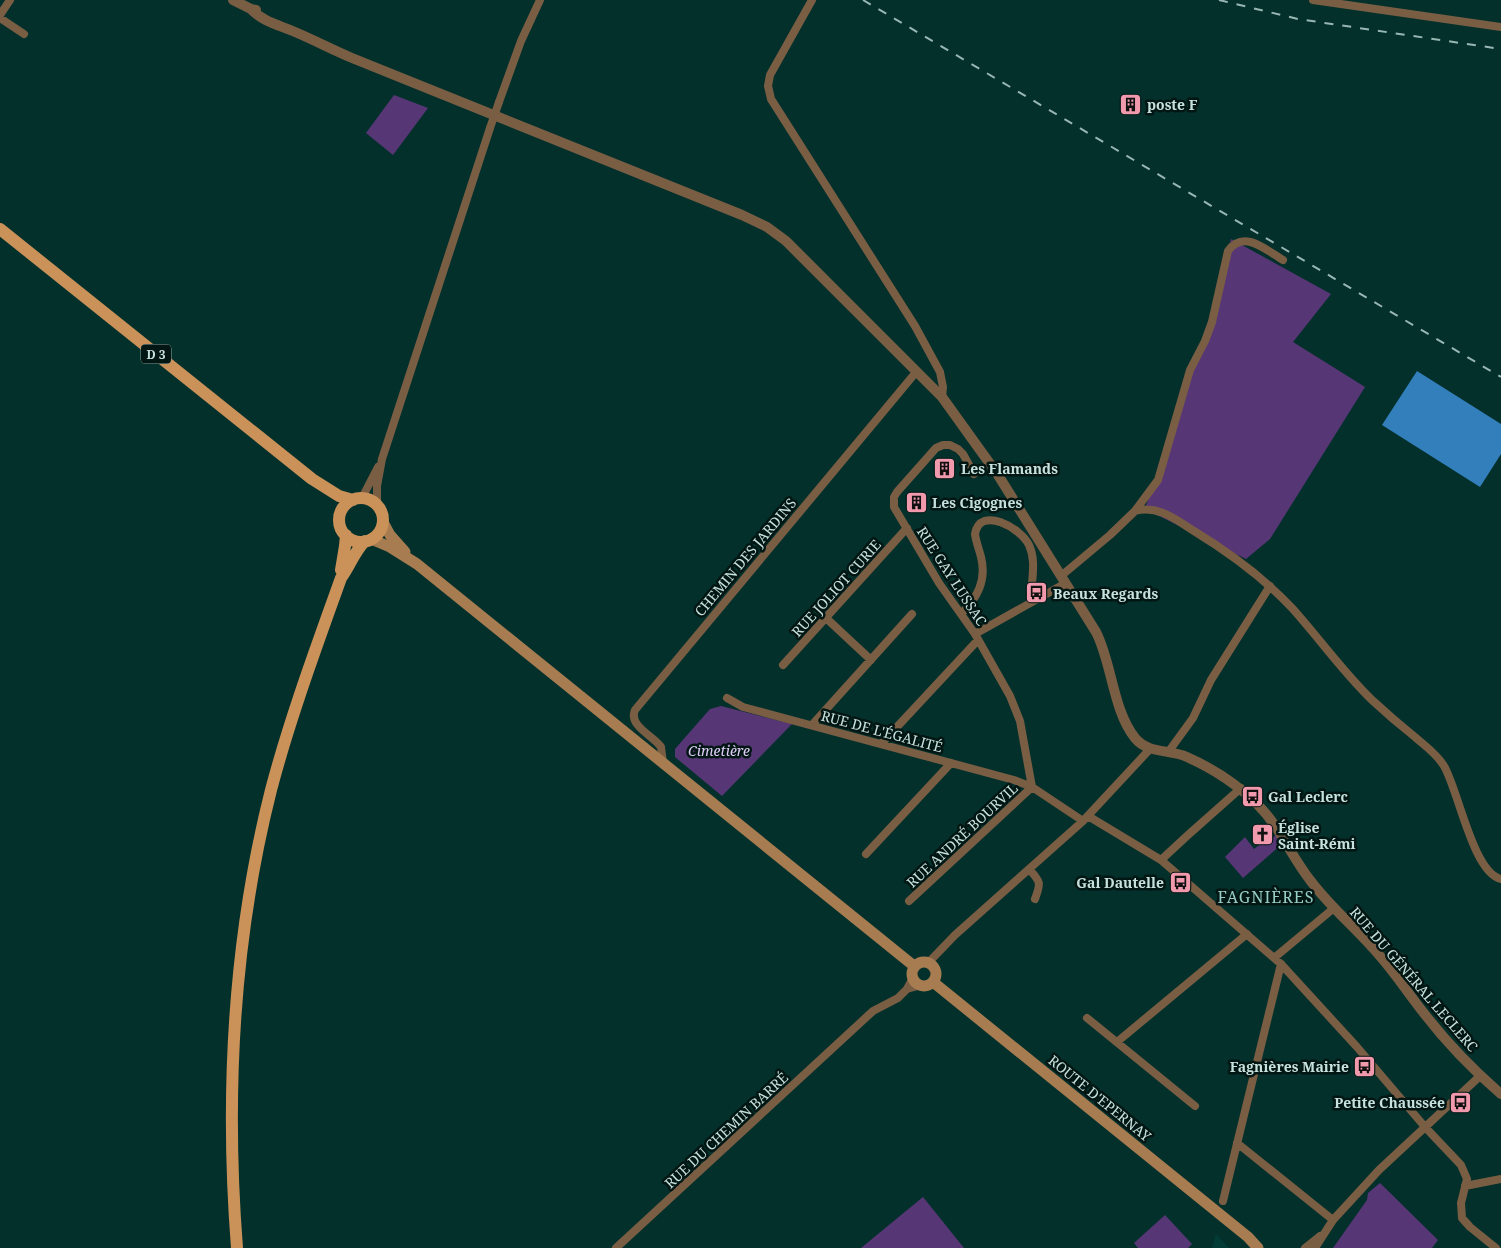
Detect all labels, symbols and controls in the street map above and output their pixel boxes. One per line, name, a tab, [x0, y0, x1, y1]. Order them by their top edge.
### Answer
building icon: poste F	[1119, 92, 1143, 116]
place label: poste F	[1147, 95, 1198, 114]
road number: D 3	[141, 344, 171, 364]
building icon: Les Flamands	[933, 456, 957, 480]
place label: Les Flamands	[961, 459, 1058, 478]
building icon: Les Cigognes	[904, 490, 928, 514]
place label: Les Cigognes	[932, 493, 1022, 512]
street label: CHEMIN DES JARDINS	[690, 494, 800, 620]
street label: RUE GAY LUSSAC	[913, 523, 991, 630]
street label: RUE JOLIOT CURIE	[787, 535, 885, 641]
bus stop icon: Beaux Regards	[1025, 581, 1049, 605]
place label: Beaux Regards	[1053, 584, 1158, 603]
street label: RUE DE L'ÉGALITÉ	[819, 706, 945, 756]
park label: Cimetière	[688, 741, 750, 760]
street label: RUE ANDRÉ BOURVIL	[902, 778, 1022, 892]
bus stop icon: Gal Leclerc	[1240, 784, 1264, 808]
place label: Gal Leclerc	[1268, 787, 1348, 806]
place label: Église Saint-Rémi	[1278, 818, 1356, 853]
church icon: Église Saint-Rémi	[1250, 823, 1274, 847]
bus stop icon: Gal Dautelle	[1168, 870, 1192, 894]
place label: Gal Dautelle	[1076, 873, 1164, 892]
district label: FAGNIÈRES	[1218, 886, 1314, 908]
street label: RUE DU GÉNÉRAL LECLERC	[1346, 903, 1482, 1056]
street label: ROUTE D'EPERNAY	[1045, 1051, 1155, 1145]
bus stop icon: Fagnières Mairie	[1353, 1054, 1377, 1078]
place label: Fagnières Mairie	[1230, 1057, 1349, 1076]
street label: RUE DU CHEMIN BARRÉ	[660, 1068, 792, 1192]
bus stop icon: Petite Chaussée	[1449, 1090, 1473, 1114]
place label: Petite Chaussée	[1334, 1093, 1445, 1112]

